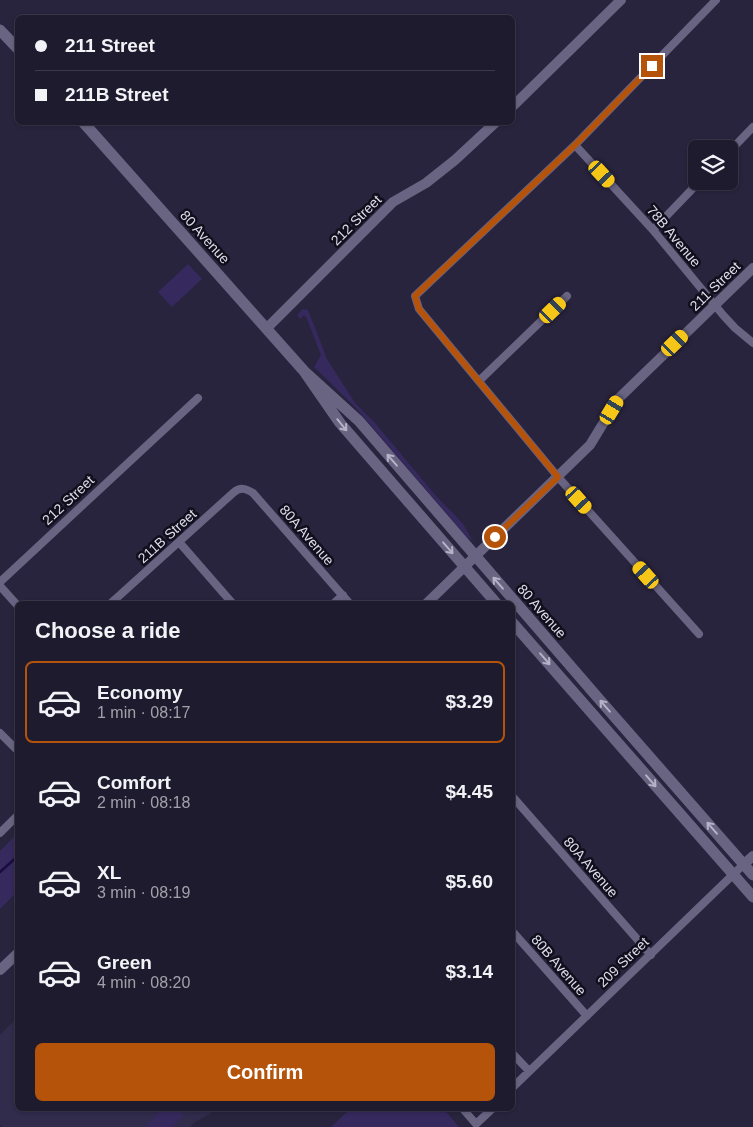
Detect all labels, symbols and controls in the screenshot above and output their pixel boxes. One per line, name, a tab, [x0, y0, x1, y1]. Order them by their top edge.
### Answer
text: 211 Street	[65, 35, 155, 56]
route end	[641, 55, 663, 77]
text: 211B Street	[65, 84, 169, 105]
map controls	[688, 140, 738, 190]
button: layers	[688, 140, 738, 190]
car	[586, 158, 617, 190]
street label: 212 Street	[328, 191, 385, 248]
street label: 78B Avenue	[644, 202, 704, 270]
street label: 80 Avenue	[177, 207, 233, 267]
street label: 211 Street	[687, 258, 743, 314]
car	[536, 294, 569, 326]
car	[658, 327, 691, 359]
car	[597, 393, 626, 427]
one-way arrow	[337, 418, 347, 432]
one-way arrow	[387, 453, 398, 466]
street label: 212 Street	[39, 472, 97, 528]
car	[563, 484, 594, 516]
street label: 80A Avenue	[277, 502, 338, 569]
street label: 211B Street	[135, 506, 200, 566]
route start	[484, 526, 506, 548]
one-way arrow	[443, 541, 454, 554]
car	[630, 559, 661, 591]
one-way arrow	[493, 576, 504, 589]
street label: 80 Avenue	[514, 581, 570, 641]
text: Choose a ride	[35, 618, 180, 643]
one-way arrow	[539, 652, 550, 665]
icon: car	[37, 680, 82, 725]
text: Economy	[97, 682, 183, 703]
text: $3.29	[445, 691, 493, 712]
one-way arrow	[599, 699, 610, 712]
text: 1 min · 08:17	[97, 704, 190, 721]
icon: car	[37, 770, 82, 815]
text: Comfort	[97, 772, 171, 793]
one-way arrow	[646, 774, 657, 787]
text: $4.45	[445, 781, 493, 802]
text: 2 min · 08:18	[97, 794, 190, 811]
one-way arrow	[706, 821, 718, 834]
street label: 80A Avenue	[561, 834, 622, 901]
icon: car	[37, 860, 82, 905]
text: XL	[97, 862, 121, 883]
text: $5.60	[445, 871, 493, 892]
text: 3 min · 08:19	[97, 884, 190, 901]
street label: 80B Avenue	[528, 931, 590, 999]
street label: 209 Street	[594, 934, 652, 990]
icon: car	[37, 950, 82, 995]
text: Green	[97, 952, 152, 973]
text: $3.14	[445, 961, 493, 982]
text: 4 min · 08:20	[97, 974, 190, 991]
button: Confirm	[35, 1043, 495, 1101]

